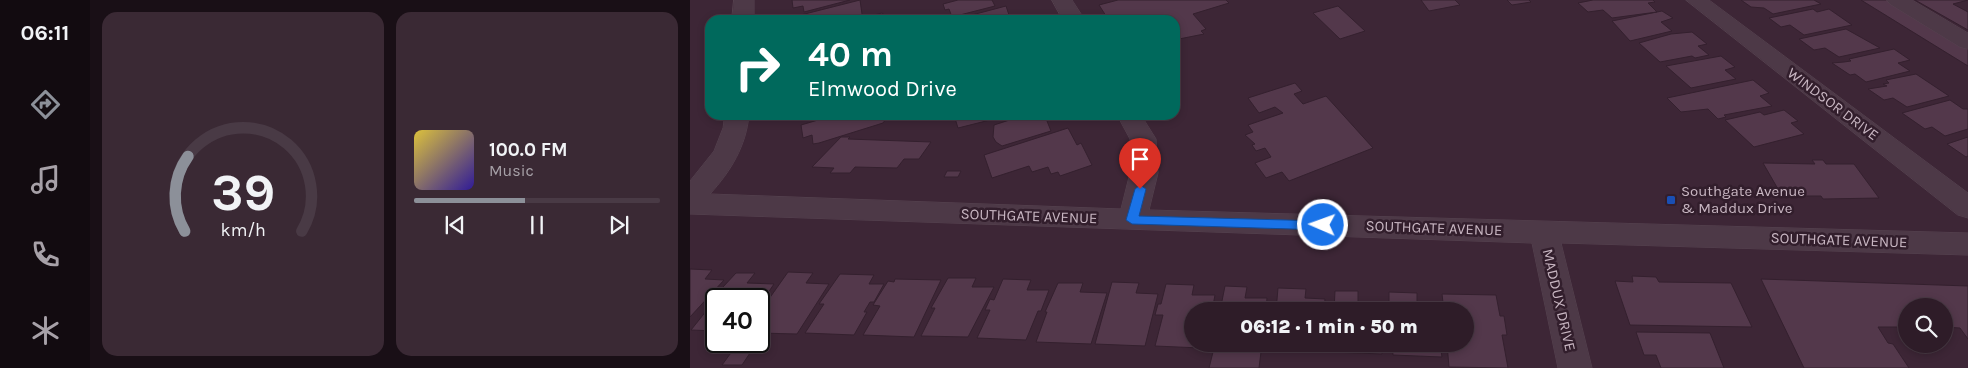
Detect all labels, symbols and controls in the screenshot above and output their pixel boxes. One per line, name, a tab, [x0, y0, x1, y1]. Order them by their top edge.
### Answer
text: 06:11	[21, 20, 69, 46]
text: 40 m	[808, 34, 893, 75]
icon: right	[725, 35, 790, 100]
street label: WINDSOR DRIVE	[1784, 64, 1882, 144]
text: Elmwood Drive	[808, 76, 957, 102]
icon: directions	[28, 87, 63, 122]
pin	[1119, 138, 1161, 189]
text: 100.0 FM	[489, 139, 568, 161]
icon: arrive	[1126, 145, 1154, 173]
text: Music	[489, 161, 534, 180]
icon: music	[28, 162, 63, 197]
text: 39	[211, 162, 275, 223]
place label: Southgate Avenue & Maddux Drive	[1681, 182, 1805, 217]
marker: Southgate Avenue & Maddux Drive	[1665, 194, 1677, 206]
position arrow	[1296, 198, 1348, 250]
street label: SOUTHGATE AVENUE	[960, 205, 1098, 227]
icon: previous	[441, 211, 469, 239]
icon: pause	[523, 211, 551, 239]
icon: next	[605, 211, 633, 239]
street label: SOUTHGATE AVENUE	[1365, 217, 1503, 239]
text: km/h	[220, 220, 266, 241]
street label: SOUTHGATE AVENUE	[1770, 229, 1908, 251]
icon: phone	[28, 237, 63, 272]
street label: MADDUX DRIVE	[1539, 247, 1579, 353]
speed limit sign: 40	[705, 288, 770, 353]
map controls	[1898, 298, 1953, 353]
button: search	[1898, 298, 1953, 353]
icon: climate	[28, 313, 63, 348]
text: 06:12 · 1 min · 50 m	[1240, 316, 1418, 338]

